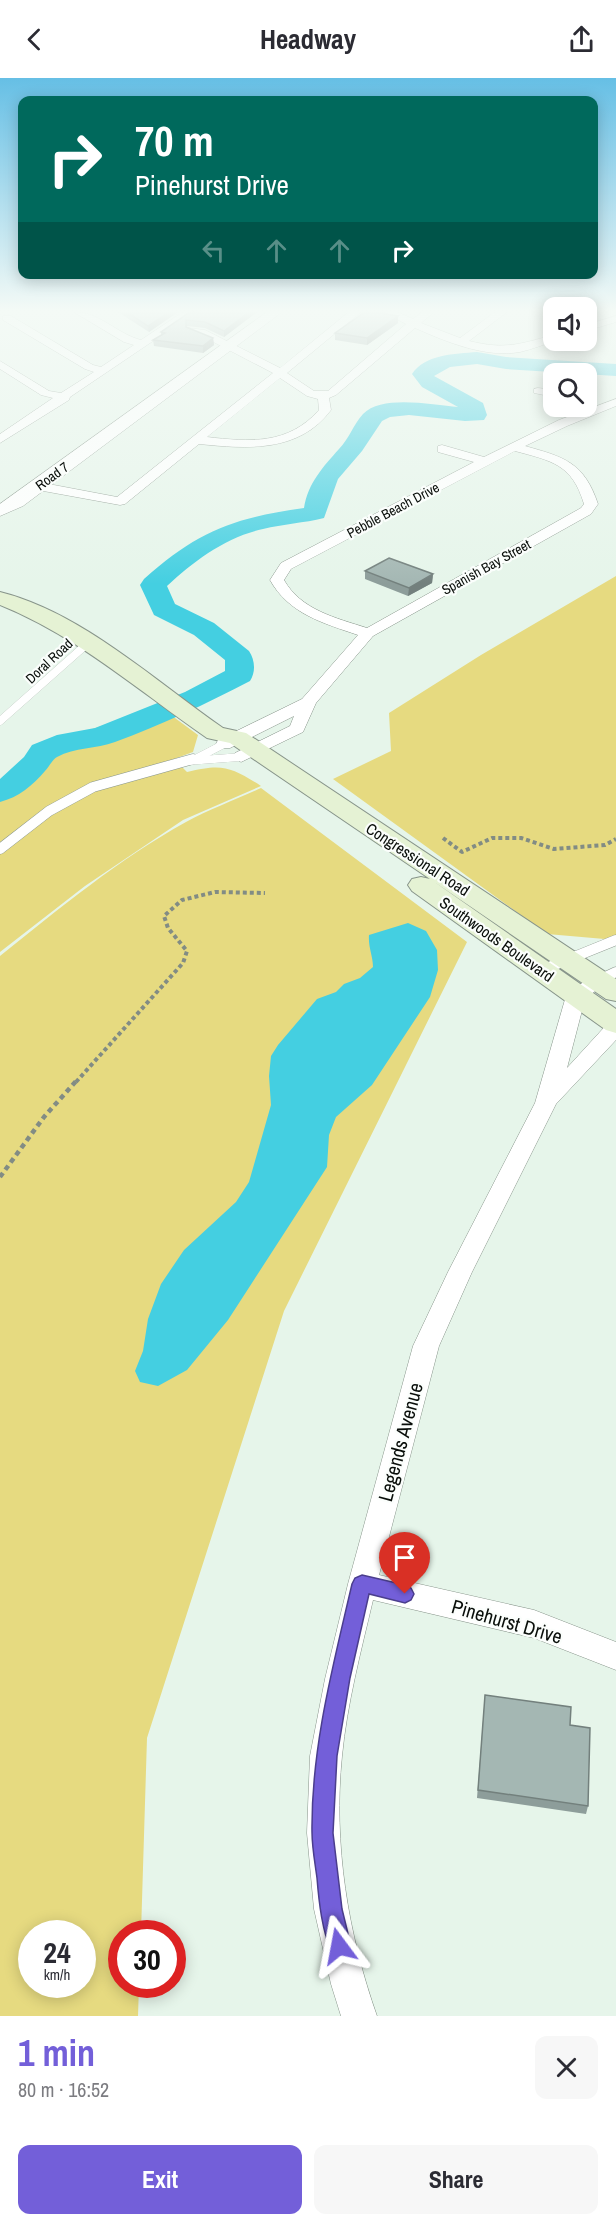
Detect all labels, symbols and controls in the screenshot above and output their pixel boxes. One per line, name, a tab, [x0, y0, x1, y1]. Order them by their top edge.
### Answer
text: Headway	[260, 21, 356, 57]
icon: back	[18, 23, 51, 56]
icon: share	[565, 23, 598, 56]
text: 70 m	[135, 113, 214, 169]
icon: right	[36, 120, 114, 198]
text: Pinehurst Drive	[135, 167, 289, 203]
icon: left	[197, 234, 230, 267]
icon: ahead	[260, 234, 293, 267]
icon: ahead	[323, 234, 356, 267]
icon: right	[386, 234, 419, 267]
map controls	[543, 297, 597, 417]
button: sound	[543, 297, 597, 351]
button: search	[543, 363, 597, 417]
street label: Road 7	[32, 458, 72, 494]
street label: Pebble Beach Drive	[344, 478, 442, 542]
street label: Spanish Bay Street	[438, 535, 534, 599]
street label: Doral Road	[22, 635, 76, 687]
street label: Congressional Road	[362, 817, 474, 901]
street label: Southwoods Boulevard	[435, 891, 559, 987]
street label: Legends Avenue	[371, 1380, 429, 1504]
pin	[379, 1532, 430, 1594]
icon: arrive	[388, 1541, 421, 1574]
street label: Pinehurst Drive	[449, 1592, 565, 1650]
position arrow	[307, 1914, 371, 1978]
speed limit sign: 30	[108, 1920, 186, 1998]
text: 24	[43, 1932, 71, 1972]
text: km/h	[44, 1964, 70, 1985]
text: 1 min	[18, 2029, 95, 2077]
button: close	[535, 2036, 598, 2099]
text: 80 m · 16:52	[18, 2076, 109, 2103]
button: Exit	[18, 2145, 302, 2214]
button: Share	[314, 2145, 598, 2214]

